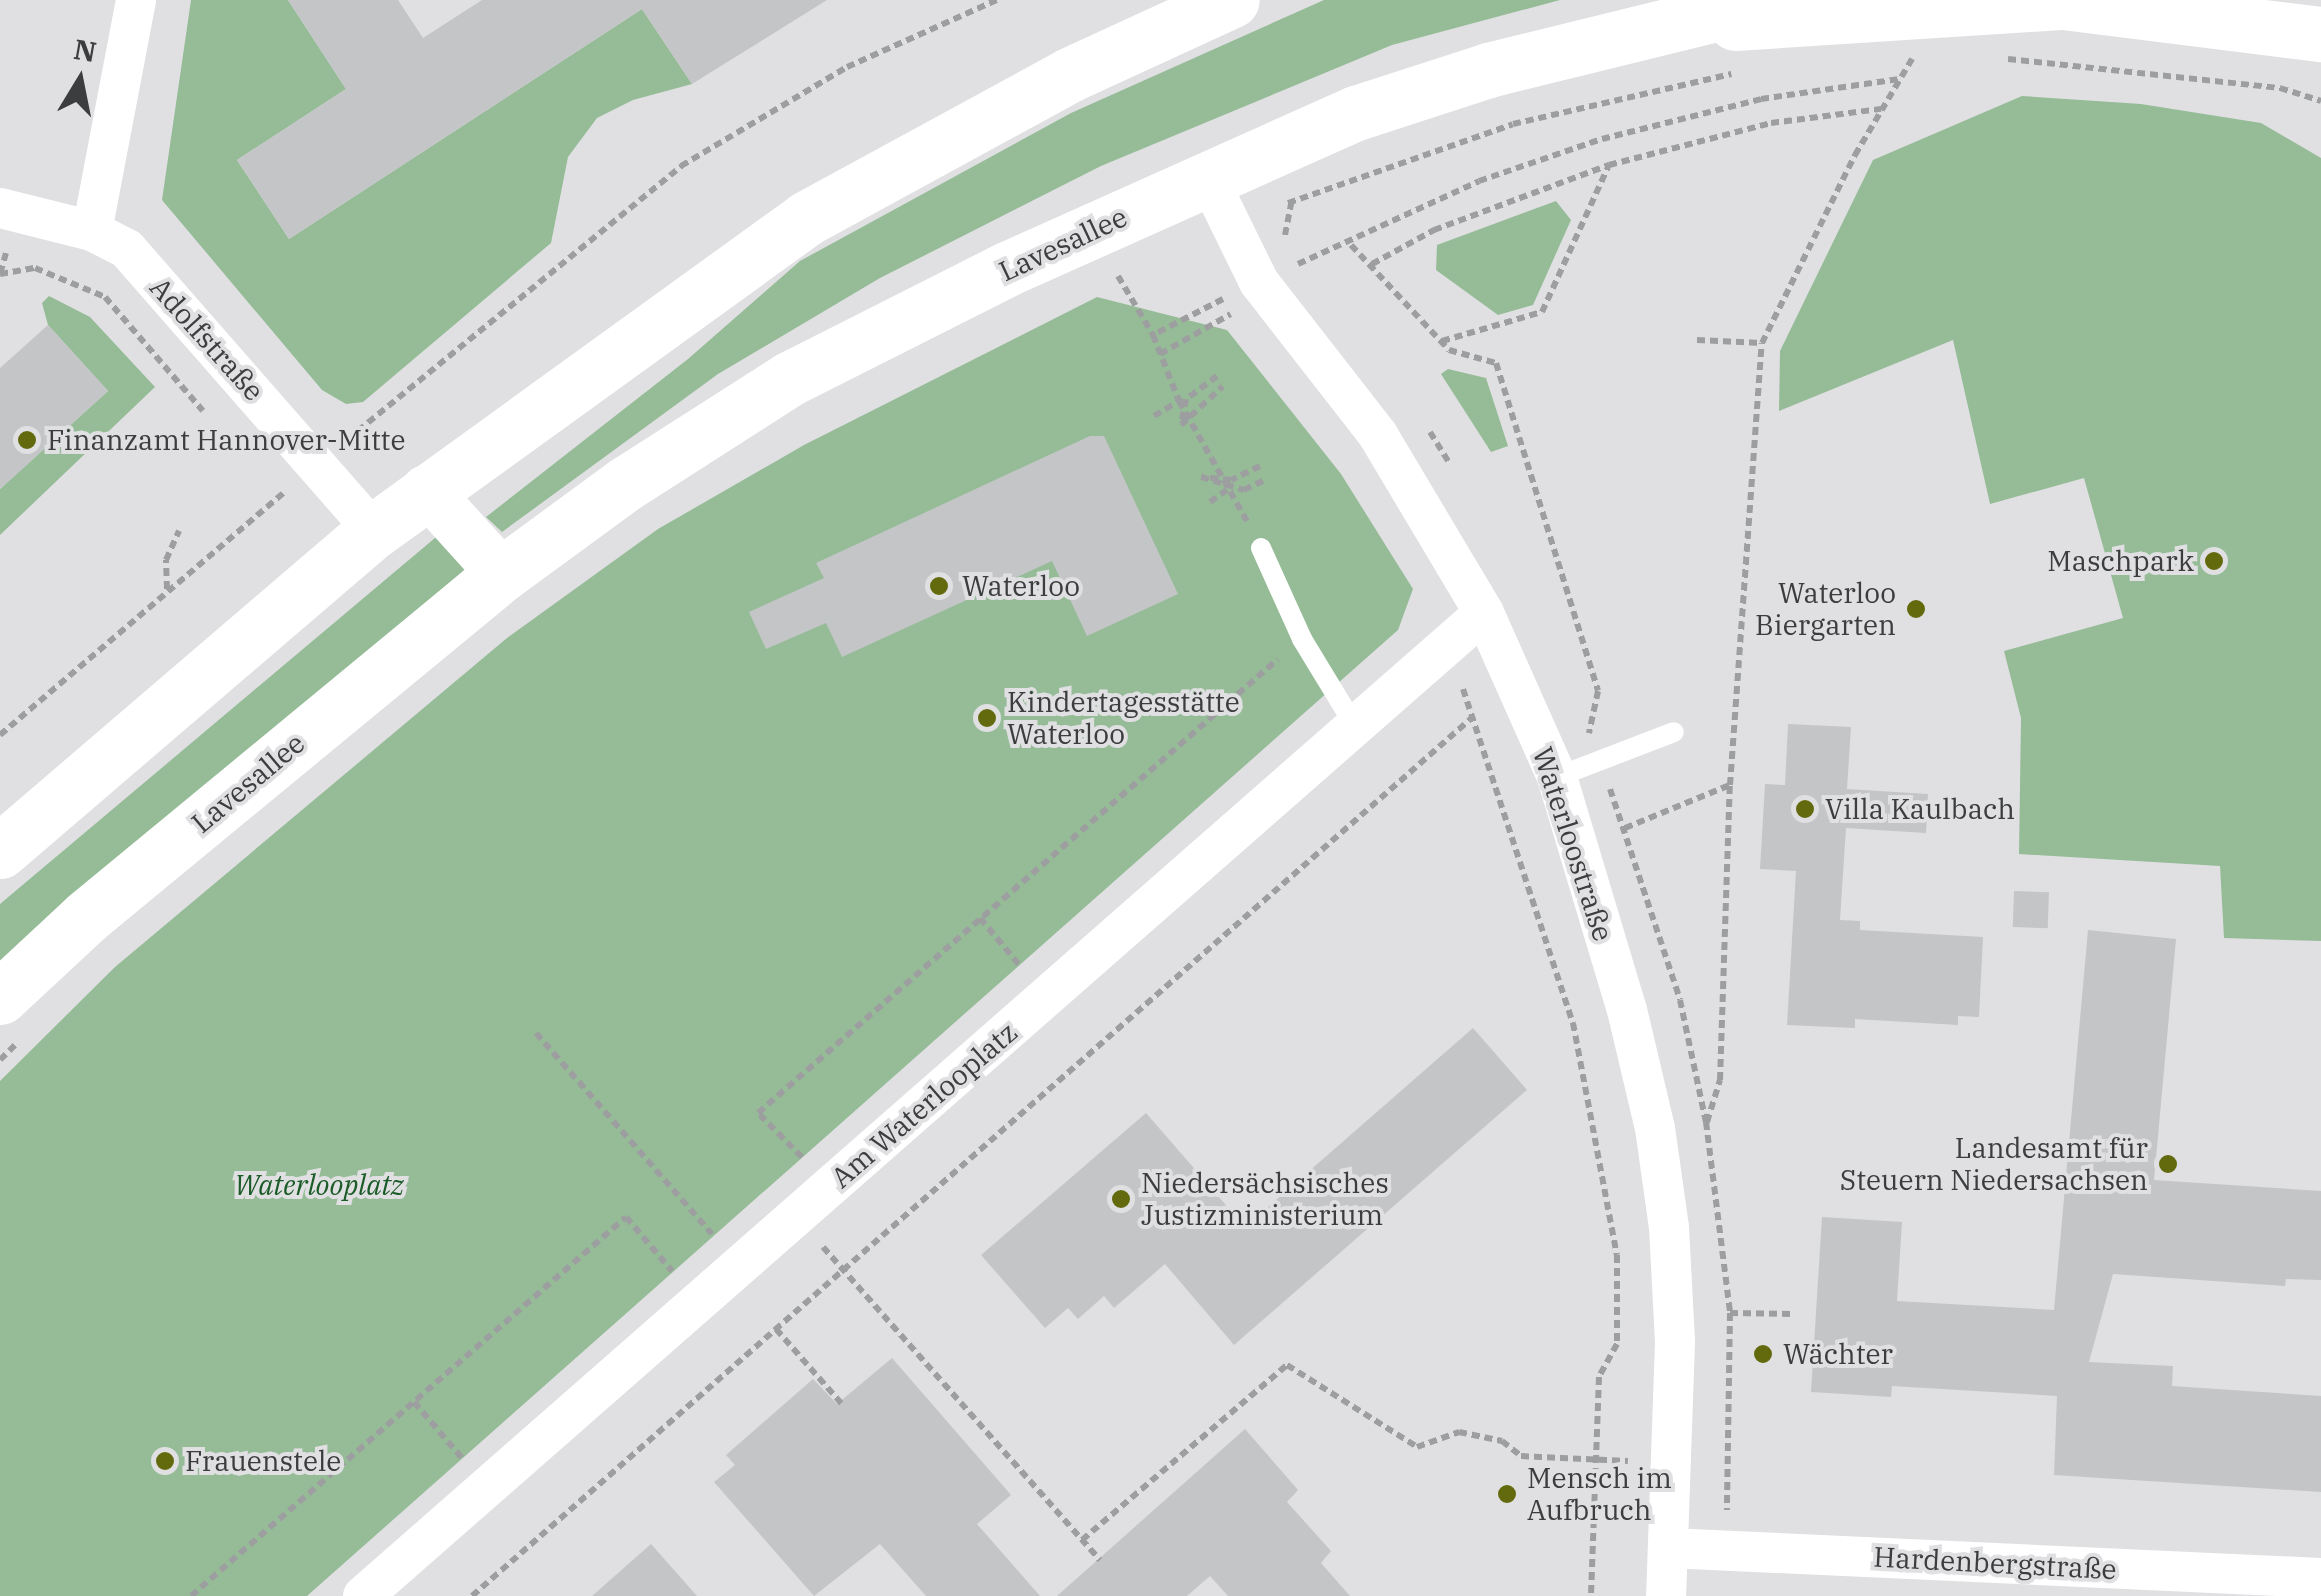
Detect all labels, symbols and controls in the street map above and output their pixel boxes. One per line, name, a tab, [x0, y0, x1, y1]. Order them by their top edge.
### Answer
north arrow	[30, 30, 130, 130]
text: N	[71, 30, 99, 70]
street label: Lavesallee	[994, 200, 1132, 288]
street label: Adolfstraße	[143, 271, 271, 407]
place label: Finanzamt Hannover-Mitte	[47, 423, 405, 457]
marker: Finanzamt Hannover-Mitte	[16, 429, 38, 451]
place label: Maschpark	[2047, 544, 2194, 578]
marker: Maschpark	[2203, 550, 2225, 572]
place label: Waterloo	[962, 569, 1080, 603]
marker: Waterloo	[926, 573, 952, 599]
place label: Waterloo Biergarten	[1755, 576, 1896, 642]
marker: Waterloo Biergarten	[1905, 598, 1927, 620]
place label: Kindertagesstätte Waterloo	[1007, 685, 1240, 751]
marker: Kindertagesstätte Waterloo	[976, 707, 998, 729]
street label: Lavesallee	[185, 726, 311, 840]
street label: Waterloostraße	[1526, 743, 1620, 945]
place label: Villa Kaulbach	[1825, 792, 2015, 826]
marker: Villa Kaulbach	[1794, 798, 1816, 820]
street label: Am Waterlooplatz	[824, 1015, 1024, 1195]
place label: Landesamt für Steuern Niedersachsen	[1840, 1131, 2148, 1197]
marker: Landesamt für Steuern Niedersachsen	[2157, 1153, 2179, 1175]
place label: Niedersächsisches Justizministerium	[1141, 1166, 1389, 1232]
park label: Waterlooplatz	[234, 1168, 404, 1202]
marker: Niedersächsisches Justizministerium	[1110, 1188, 1132, 1210]
place label: Wächter	[1783, 1337, 1893, 1371]
marker: Wächter	[1752, 1343, 1774, 1365]
place label: Frauenstele	[185, 1444, 341, 1478]
marker: Frauenstele	[154, 1450, 176, 1472]
place label: Mensch im Aufbruch	[1527, 1461, 1672, 1527]
marker: Mensch im Aufbruch	[1496, 1483, 1518, 1505]
street label: Hardenbergstraße	[1873, 1540, 2117, 1586]

